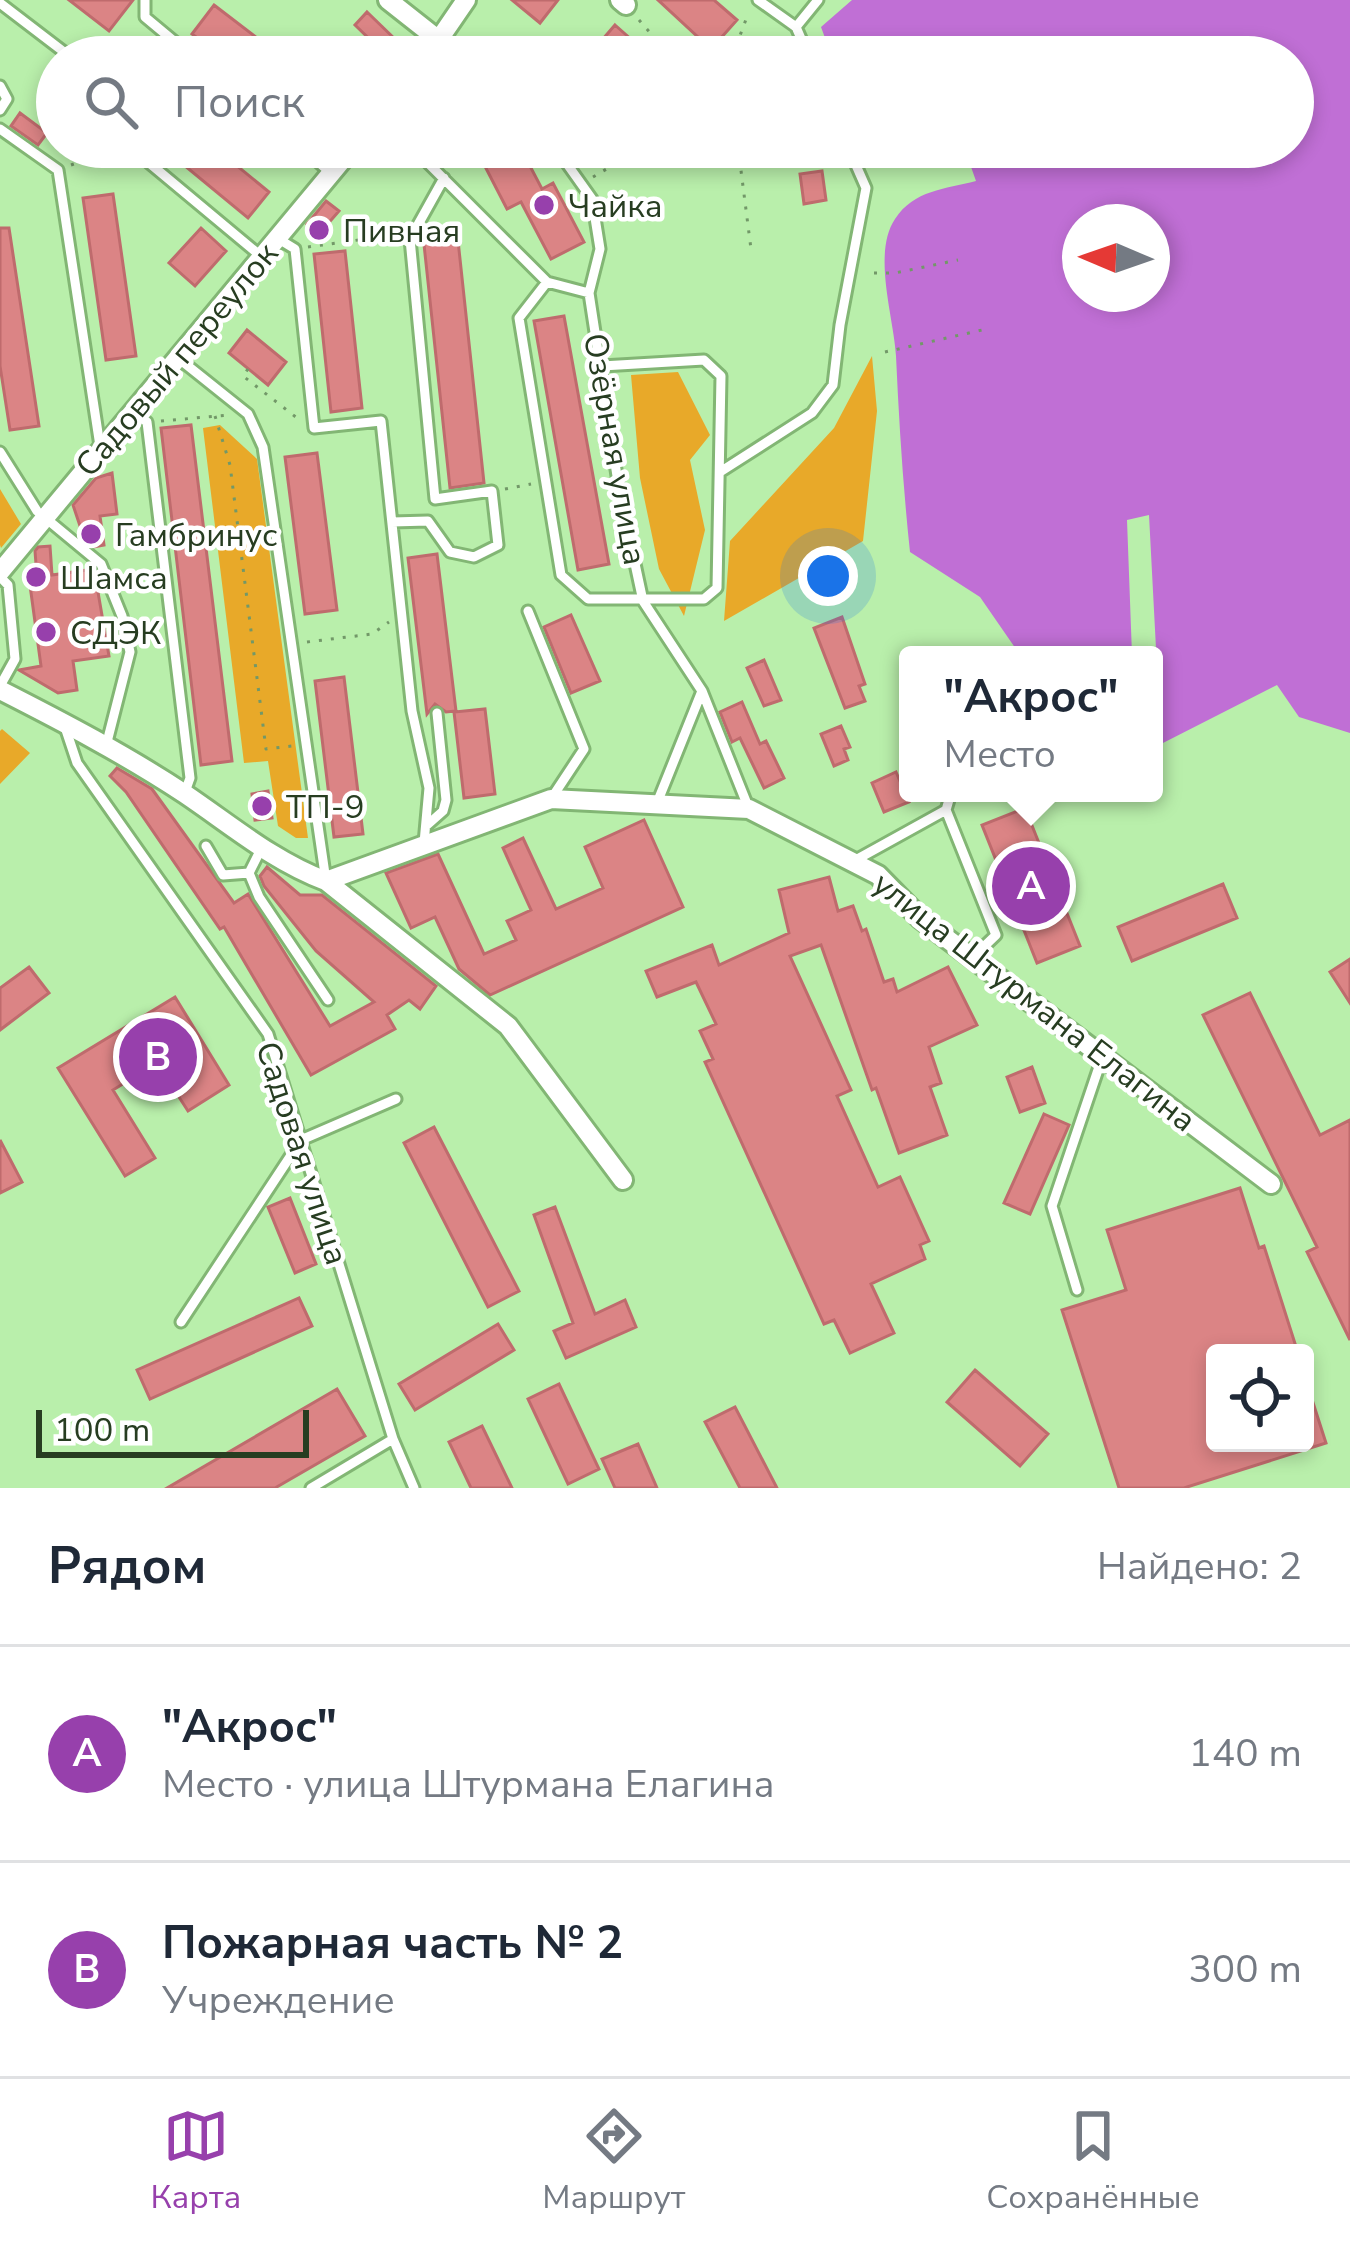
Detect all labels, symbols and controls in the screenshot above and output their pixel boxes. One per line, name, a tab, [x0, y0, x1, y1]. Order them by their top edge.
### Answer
search box	[36, 36, 1314, 168]
icon: search	[78, 69, 144, 135]
text: Поиск	[174, 72, 305, 133]
place label: Чайка	[568, 184, 663, 229]
marker: Чайка	[531, 192, 557, 218]
north arrow	[1062, 204, 1170, 312]
place label: Пивная	[343, 209, 460, 254]
marker: Пивная	[306, 217, 332, 243]
street label: Садовый переулок	[66, 233, 289, 487]
street label: Озёрная улица	[572, 330, 657, 569]
place label: Гамбринус	[115, 513, 278, 558]
marker: Гамбринус	[78, 521, 104, 547]
your location	[798, 546, 858, 606]
place label: Шамса	[60, 556, 168, 601]
marker: Шамса	[23, 564, 49, 590]
place label: СДЭК	[70, 611, 161, 656]
marker: СДЭК	[33, 619, 59, 645]
popup	[899, 646, 1163, 802]
text: "Акрос"	[944, 667, 1118, 728]
text: Место	[944, 728, 1056, 781]
place label: ТП-9	[286, 785, 365, 830]
marker: ТП-9	[249, 793, 275, 819]
pin: A	[992, 841, 1070, 931]
street label: улица Штурмана Елагина	[863, 862, 1205, 1143]
pin: B	[119, 1012, 197, 1102]
street label: Садовая улица	[244, 1036, 359, 1271]
map controls	[1206, 1344, 1314, 1452]
button: locate	[1206, 1344, 1314, 1452]
scale bar	[36, 1404, 309, 1457]
text: 100 m	[54, 1408, 150, 1453]
text: Рядом	[48, 1531, 206, 1601]
text: Найдено: 2	[1097, 1540, 1302, 1593]
text: "Акрос"	[162, 1697, 337, 1758]
text: A	[72, 1727, 102, 1780]
text: 140 m	[1188, 1727, 1302, 1780]
text: Место · улица Штурмана Елагина	[162, 1758, 774, 1811]
text: Пожарная часть № 2	[162, 1913, 623, 1974]
text: B	[74, 1943, 100, 1996]
text: 300 m	[1188, 1943, 1302, 1996]
text: Учреждение	[162, 1974, 395, 2027]
tab: Карта	[150, 2103, 241, 2220]
tab: Маршрут	[542, 2103, 686, 2220]
tab: Сохранённые	[986, 2103, 1200, 2220]

